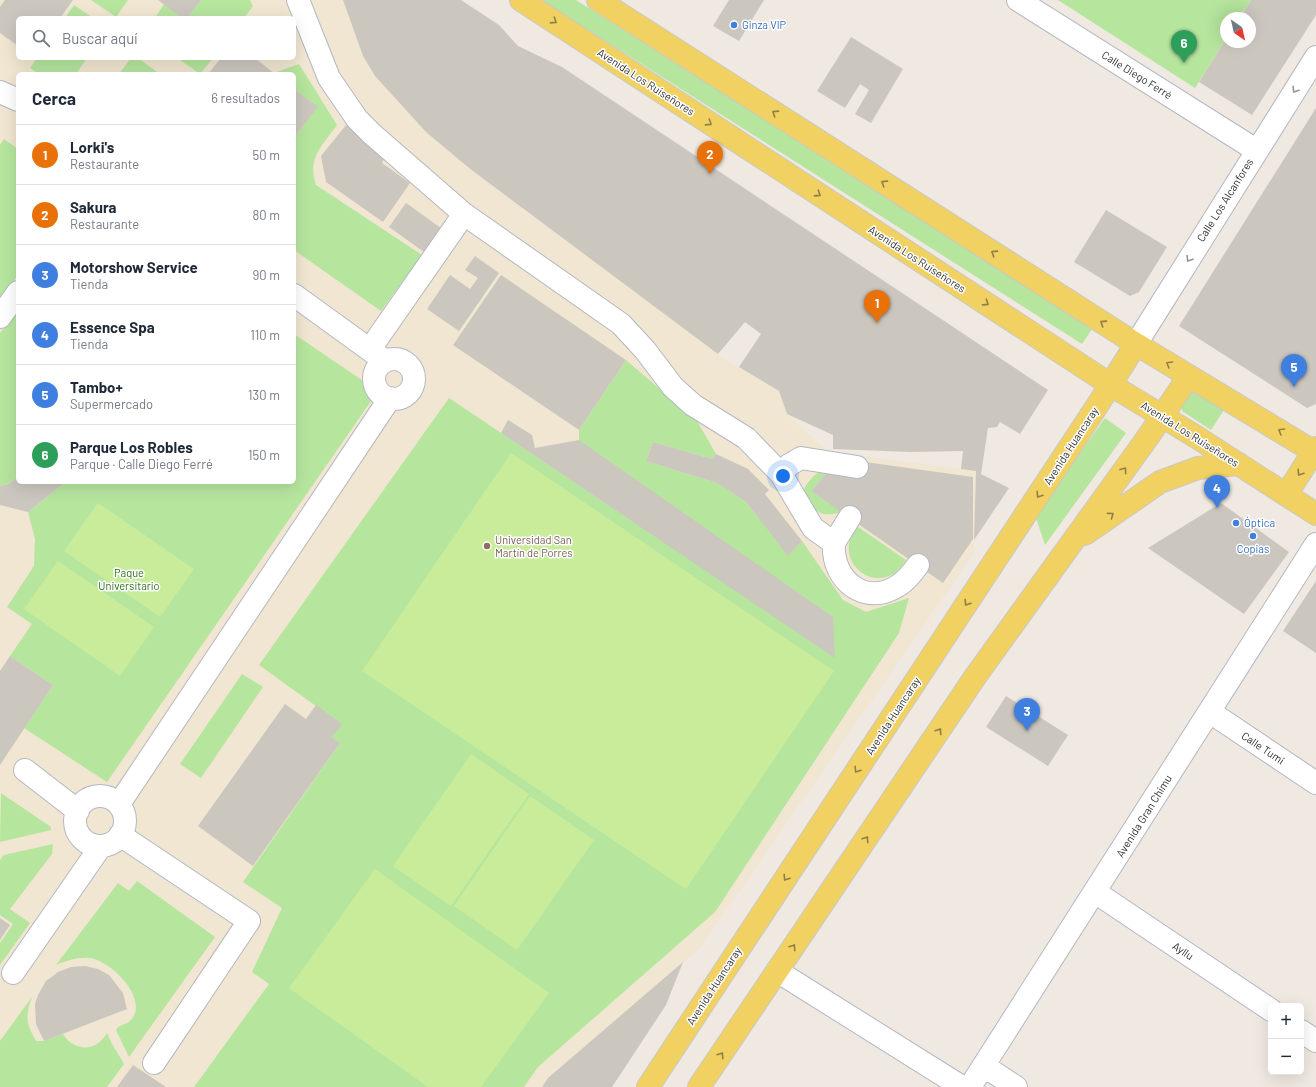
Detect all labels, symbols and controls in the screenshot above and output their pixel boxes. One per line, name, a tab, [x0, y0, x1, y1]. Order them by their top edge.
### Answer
north arrow	[1220, 12, 1256, 48]
search box	[16, 16, 296, 60]
one-way arrow	[549, 16, 556, 23]
place label: Ginza VIP	[742, 18, 787, 31]
marker: Ginza VIP	[729, 20, 739, 30]
icon: search	[30, 27, 52, 49]
text: Buscar aquí	[62, 29, 138, 47]
pin: 6	[1171, 30, 1197, 63]
street label: Avenida Los Ruiseñores	[595, 45, 697, 118]
street label: Calle Diego Ferré	[1100, 48, 1175, 101]
one-way arrow	[1293, 85, 1300, 92]
text: Cerca	[32, 88, 76, 108]
text: 6 resultados	[211, 90, 280, 106]
one-way arrow	[772, 110, 779, 118]
one-way arrow	[705, 118, 712, 125]
text: Lorki's	[70, 138, 114, 156]
pin: 2	[697, 141, 723, 174]
text: 1	[43, 147, 47, 163]
text: 50 m	[253, 147, 280, 163]
text: Restaurante	[70, 156, 139, 172]
street label: Calle Los Alcanfores	[1194, 156, 1256, 244]
one-way arrow	[881, 180, 888, 188]
one-way arrow	[814, 189, 821, 197]
text: Sakura	[70, 198, 117, 216]
text: 2	[41, 207, 49, 223]
text: 80 m	[253, 207, 280, 223]
text: Restaurante	[70, 216, 139, 232]
street label: Avenida Los Ruiseñores	[866, 222, 968, 295]
one-way arrow	[991, 250, 998, 258]
one-way arrow	[1186, 255, 1193, 262]
text: Motorshow Service	[70, 258, 198, 276]
text: 3	[41, 267, 49, 283]
text: 90 m	[253, 267, 280, 283]
text: Tienda	[70, 276, 108, 292]
pin: 1	[864, 290, 890, 323]
one-way arrow	[982, 298, 989, 306]
text: Essence Spa	[70, 318, 155, 336]
one-way arrow	[1100, 320, 1107, 328]
text: 4	[41, 327, 49, 343]
text: 110 m	[250, 327, 280, 343]
text: Tienda	[70, 336, 108, 352]
pin: 5	[1281, 354, 1307, 387]
one-way arrow	[1166, 361, 1173, 369]
text: Tambo+	[70, 378, 123, 396]
text: 5	[41, 387, 49, 403]
text: 130 m	[248, 387, 280, 403]
text: Supermercado	[70, 396, 153, 412]
street label: Avenida Los Ruiseñores	[1139, 398, 1242, 469]
street label: Avenida Huancaray	[1041, 404, 1101, 487]
one-way arrow	[1278, 428, 1285, 436]
text: Parque Los Robles	[70, 438, 193, 456]
text: 6	[42, 447, 48, 463]
text: 150 m	[248, 447, 280, 463]
text: Parque · Calle Diego Ferré	[70, 456, 213, 472]
your location	[773, 466, 793, 486]
one-way arrow	[1119, 467, 1127, 474]
one-way arrow	[1297, 469, 1305, 476]
pin: 4	[1204, 475, 1230, 508]
one-way arrow	[1037, 490, 1044, 497]
one-way arrow	[1106, 513, 1113, 520]
place label: Óptica	[1244, 516, 1275, 529]
marker: Óptica	[1231, 518, 1241, 528]
marker: Copias	[1248, 531, 1258, 541]
place label: Universidad San Martín de Porres	[495, 533, 573, 559]
marker: Universidad San Martín de Porres	[482, 541, 492, 551]
place label: Copias	[1237, 542, 1269, 555]
park label: Paque Universitario	[98, 566, 160, 592]
one-way arrow	[965, 599, 972, 606]
street label: Avenida Huancaray	[863, 674, 923, 757]
pin: 3	[1014, 698, 1040, 731]
one-way arrow	[934, 728, 942, 735]
street label: Calle Tumi	[1239, 729, 1287, 767]
one-way arrow	[854, 766, 862, 773]
street label: Avenida Gran Chimu	[1113, 772, 1174, 859]
one-way arrow	[861, 836, 869, 843]
one-way arrow	[783, 874, 790, 881]
street label: Ayllu	[1170, 939, 1196, 962]
street label: Avenida Huancaray	[684, 944, 744, 1027]
one-way arrow	[788, 944, 795, 951]
map controls	[1268, 1003, 1304, 1075]
button: +	[1268, 1003, 1304, 1039]
button: −	[1268, 1039, 1304, 1075]
one-way arrow	[716, 1052, 723, 1059]

